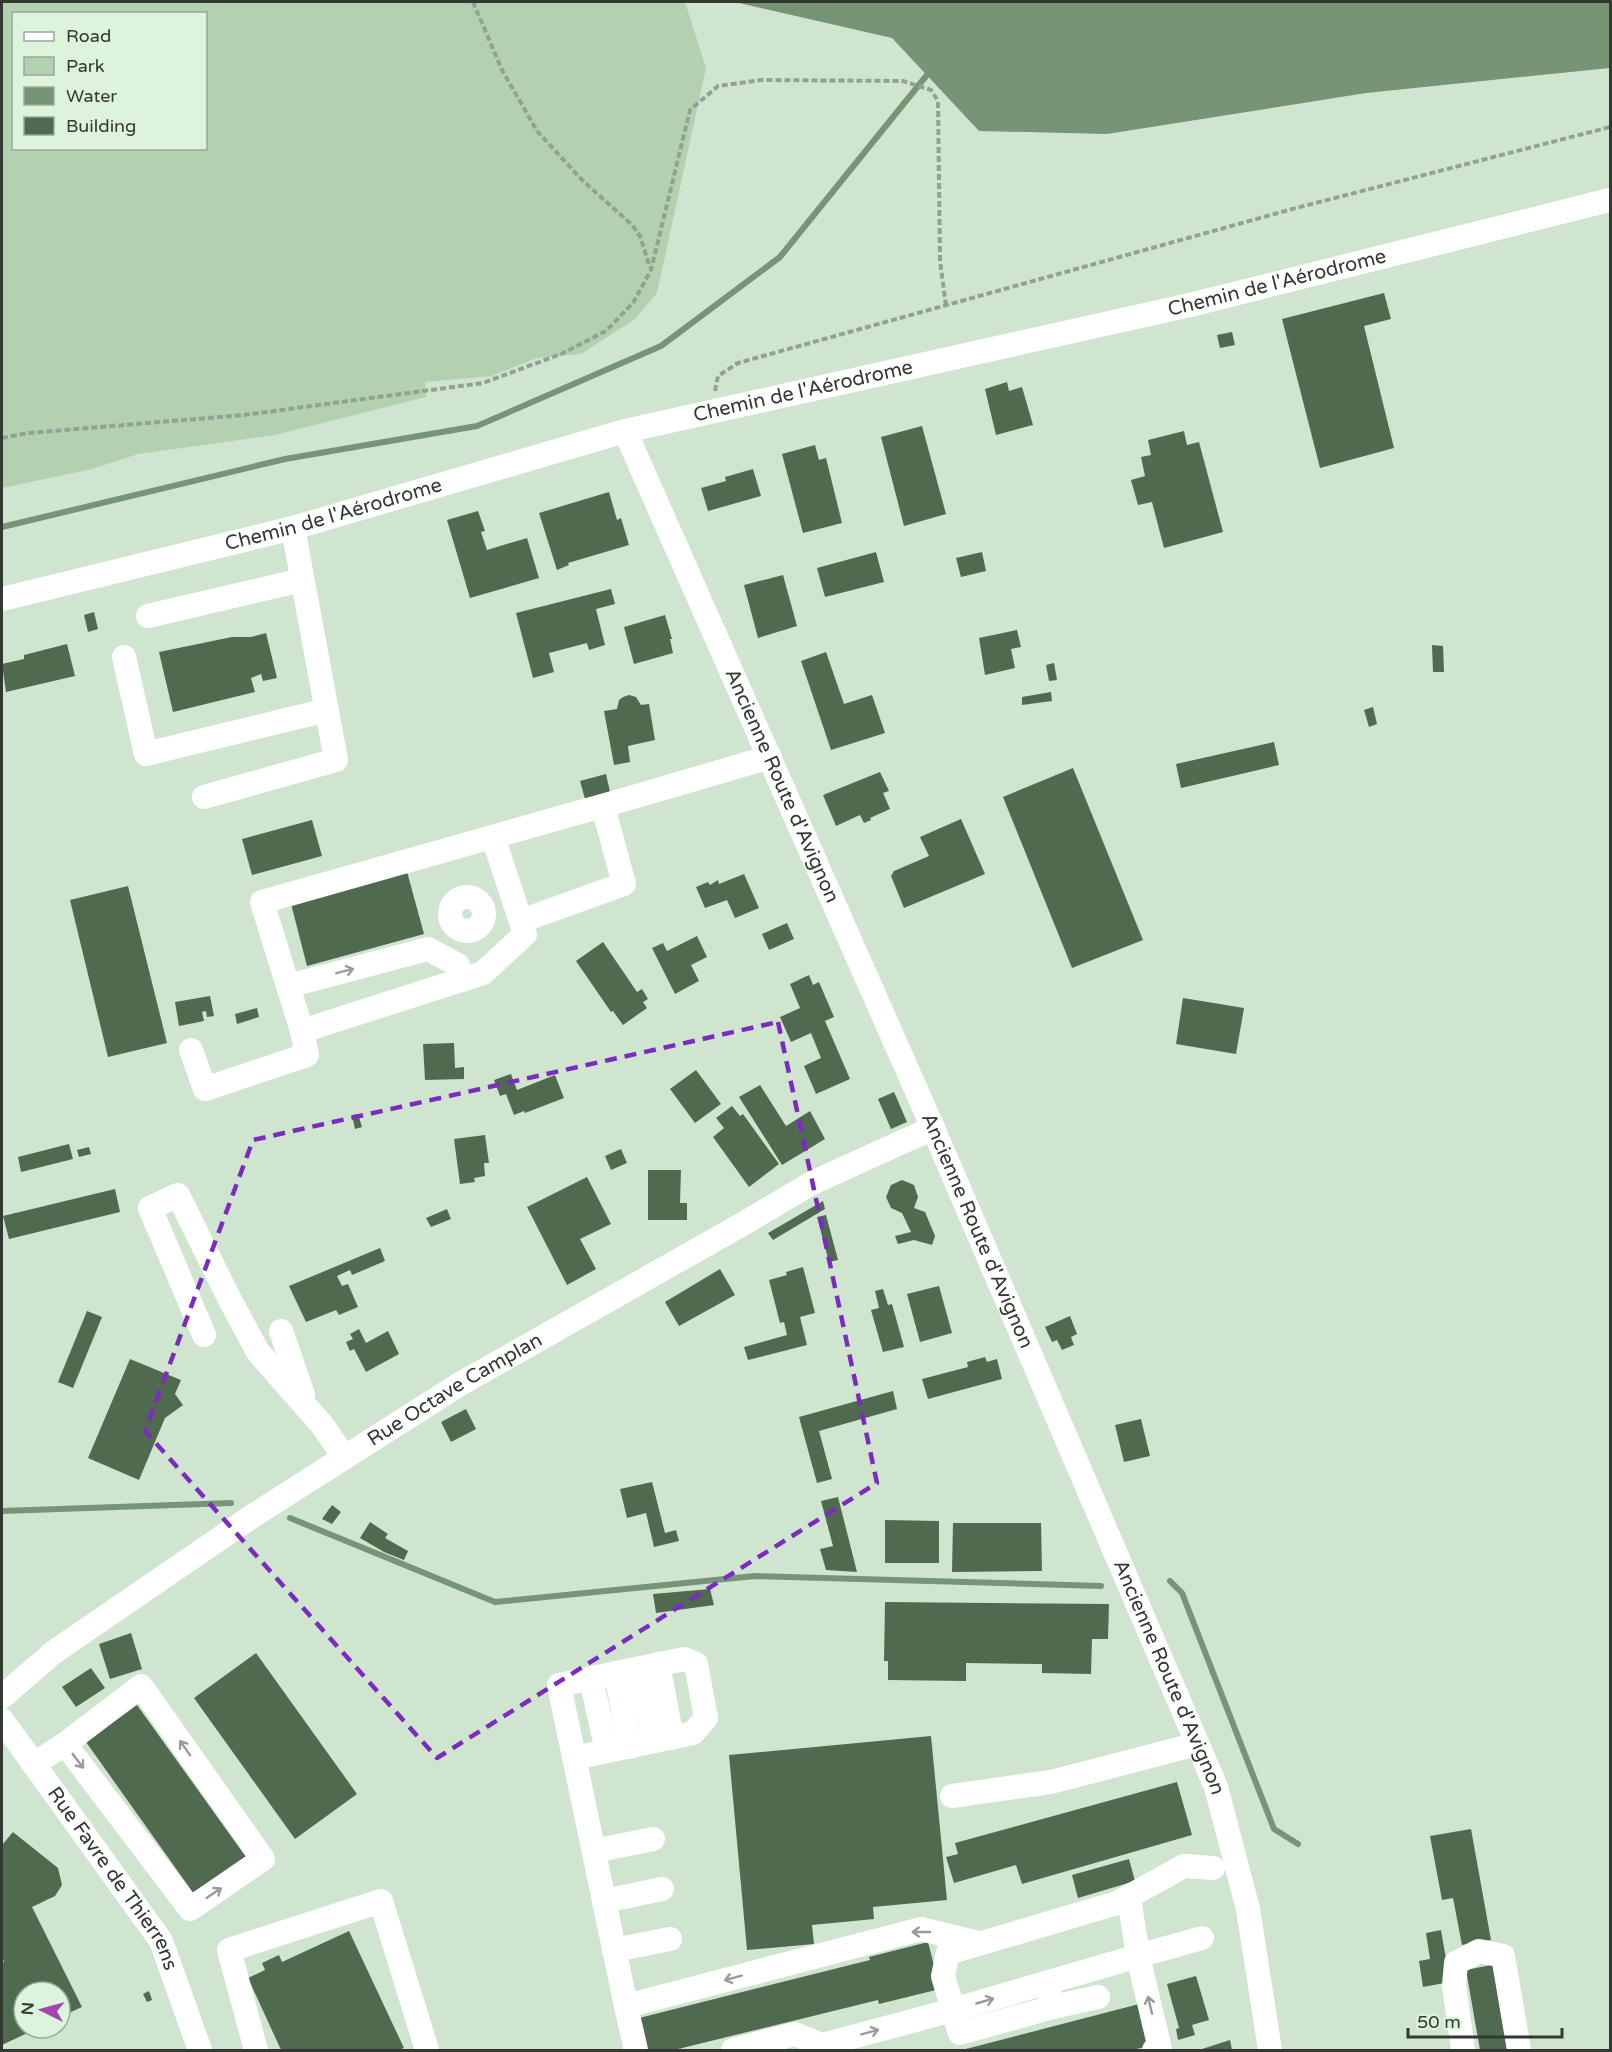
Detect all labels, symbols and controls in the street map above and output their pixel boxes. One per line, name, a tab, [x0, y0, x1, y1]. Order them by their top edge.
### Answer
legend	[12, 12, 207, 150]
text: Road	[66, 25, 111, 47]
text: Park	[66, 55, 105, 77]
text: Water	[66, 85, 117, 107]
text: Building	[66, 115, 136, 137]
street label: Chemin de l'Aérodrome	[1166, 244, 1389, 322]
street label: Chemin de l'Aérodrome	[691, 355, 915, 427]
street label: Chemin de l'Aérodrome	[223, 473, 445, 556]
street label: Ancienne Route d'Avignon	[720, 665, 844, 907]
one-way arrow	[335, 965, 354, 976]
street label: Ancienne Route d'Avignon	[916, 1110, 1038, 1352]
street label: Rue Octave Camplan	[363, 1328, 546, 1452]
street label: Ancienne Route d'Avignon	[1108, 1556, 1230, 1797]
one-way arrow	[179, 1741, 191, 1757]
one-way arrow	[71, 1753, 84, 1769]
street label: Rue Favre de Thierrens	[42, 1782, 183, 1974]
one-way arrow	[206, 1886, 223, 1899]
one-way arrow	[912, 1926, 931, 1938]
one-way arrow	[723, 1973, 742, 1985]
north arrow	[12, 1980, 72, 2040]
one-way arrow	[975, 1995, 994, 2006]
one-way arrow	[1143, 1996, 1155, 2015]
scale bar	[1408, 2001, 1562, 2039]
text: N	[18, 2002, 39, 2016]
text: 50 m	[1417, 2011, 1461, 2033]
one-way arrow	[861, 2026, 880, 2037]

